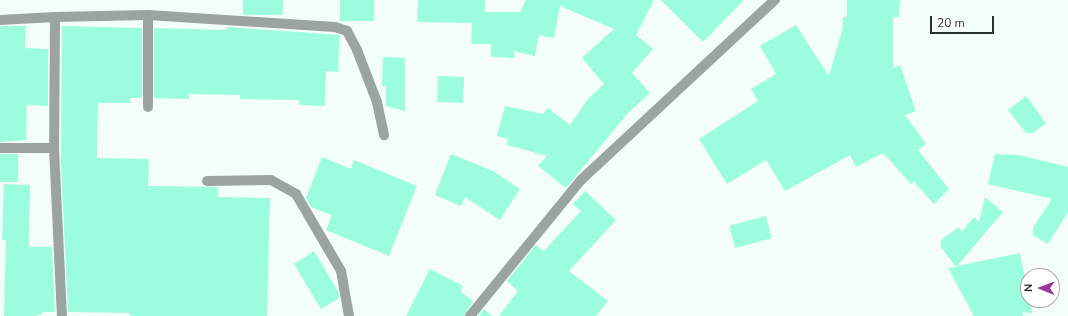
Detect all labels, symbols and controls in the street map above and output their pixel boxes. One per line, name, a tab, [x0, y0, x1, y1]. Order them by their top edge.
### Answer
scale bar	[932, 8, 996, 34]
text: 20 m	[937, 15, 965, 31]
north arrow	[1020, 268, 1060, 308]
text: N	[1021, 284, 1036, 292]

